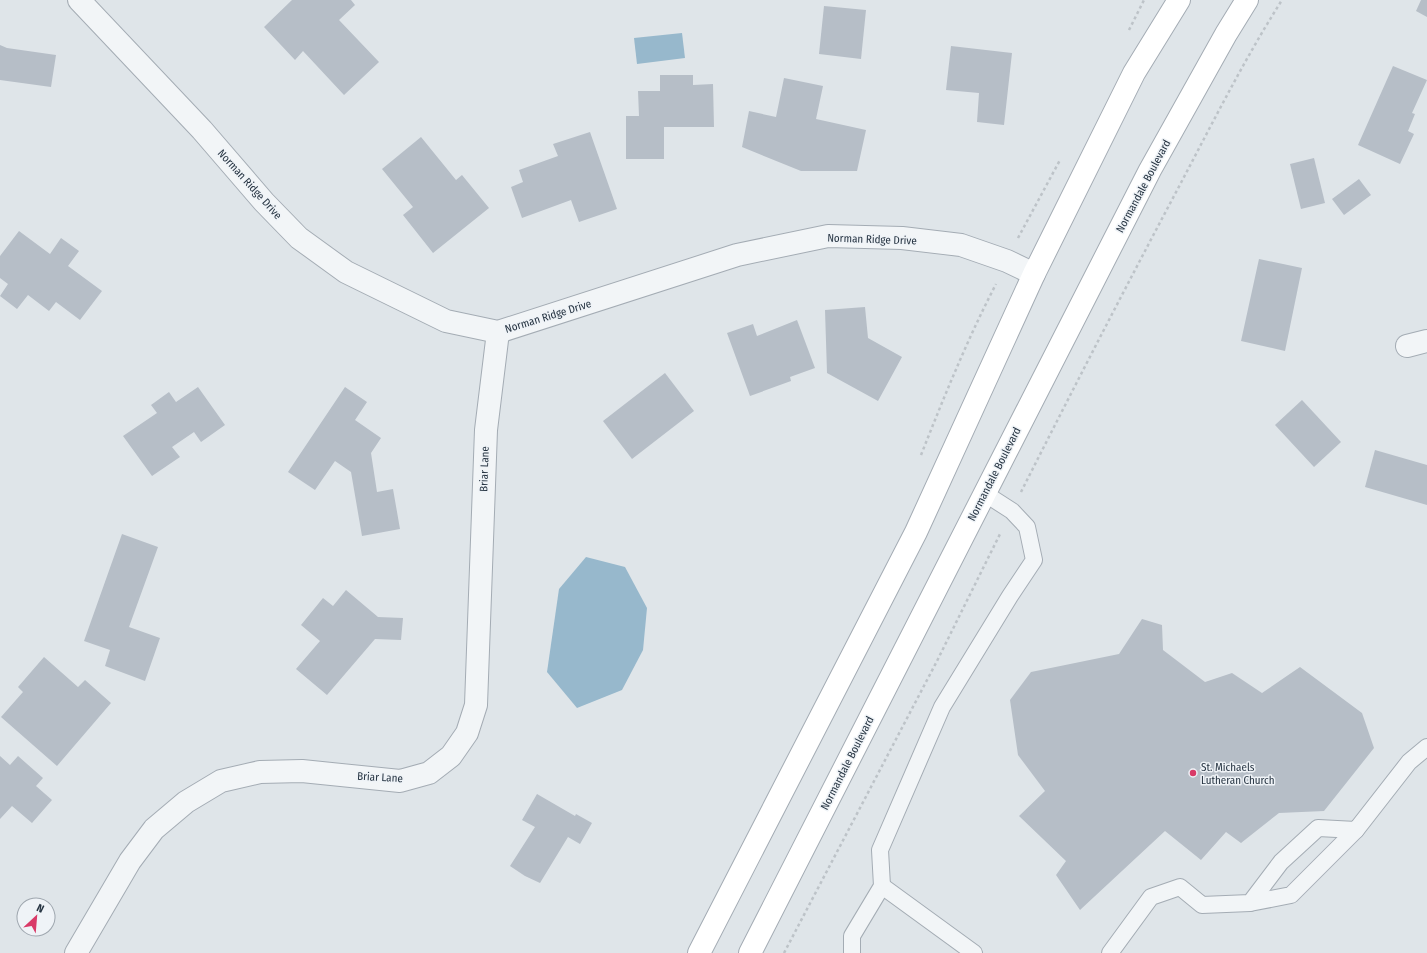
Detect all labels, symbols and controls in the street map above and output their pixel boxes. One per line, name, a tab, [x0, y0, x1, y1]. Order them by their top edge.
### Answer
street label: Normandale Boulevard	[1113, 138, 1173, 235]
street label: Norman Ridge Drive	[215, 147, 284, 222]
street label: Norman Ridge Drive	[827, 231, 917, 248]
street label: Norman Ridge Drive	[503, 297, 593, 336]
street label: Normandale Boulevard	[965, 425, 1024, 523]
street label: Briar Lane	[477, 446, 492, 492]
street label: Normandale Boulevard	[818, 714, 877, 812]
place label: St. Michaels Lutheran Church	[1201, 761, 1275, 787]
marker: St. Michaels Lutheran Church	[1188, 768, 1198, 778]
street label: Briar Lane	[357, 770, 403, 785]
north arrow	[16, 897, 56, 937]
text: N	[34, 901, 46, 916]

